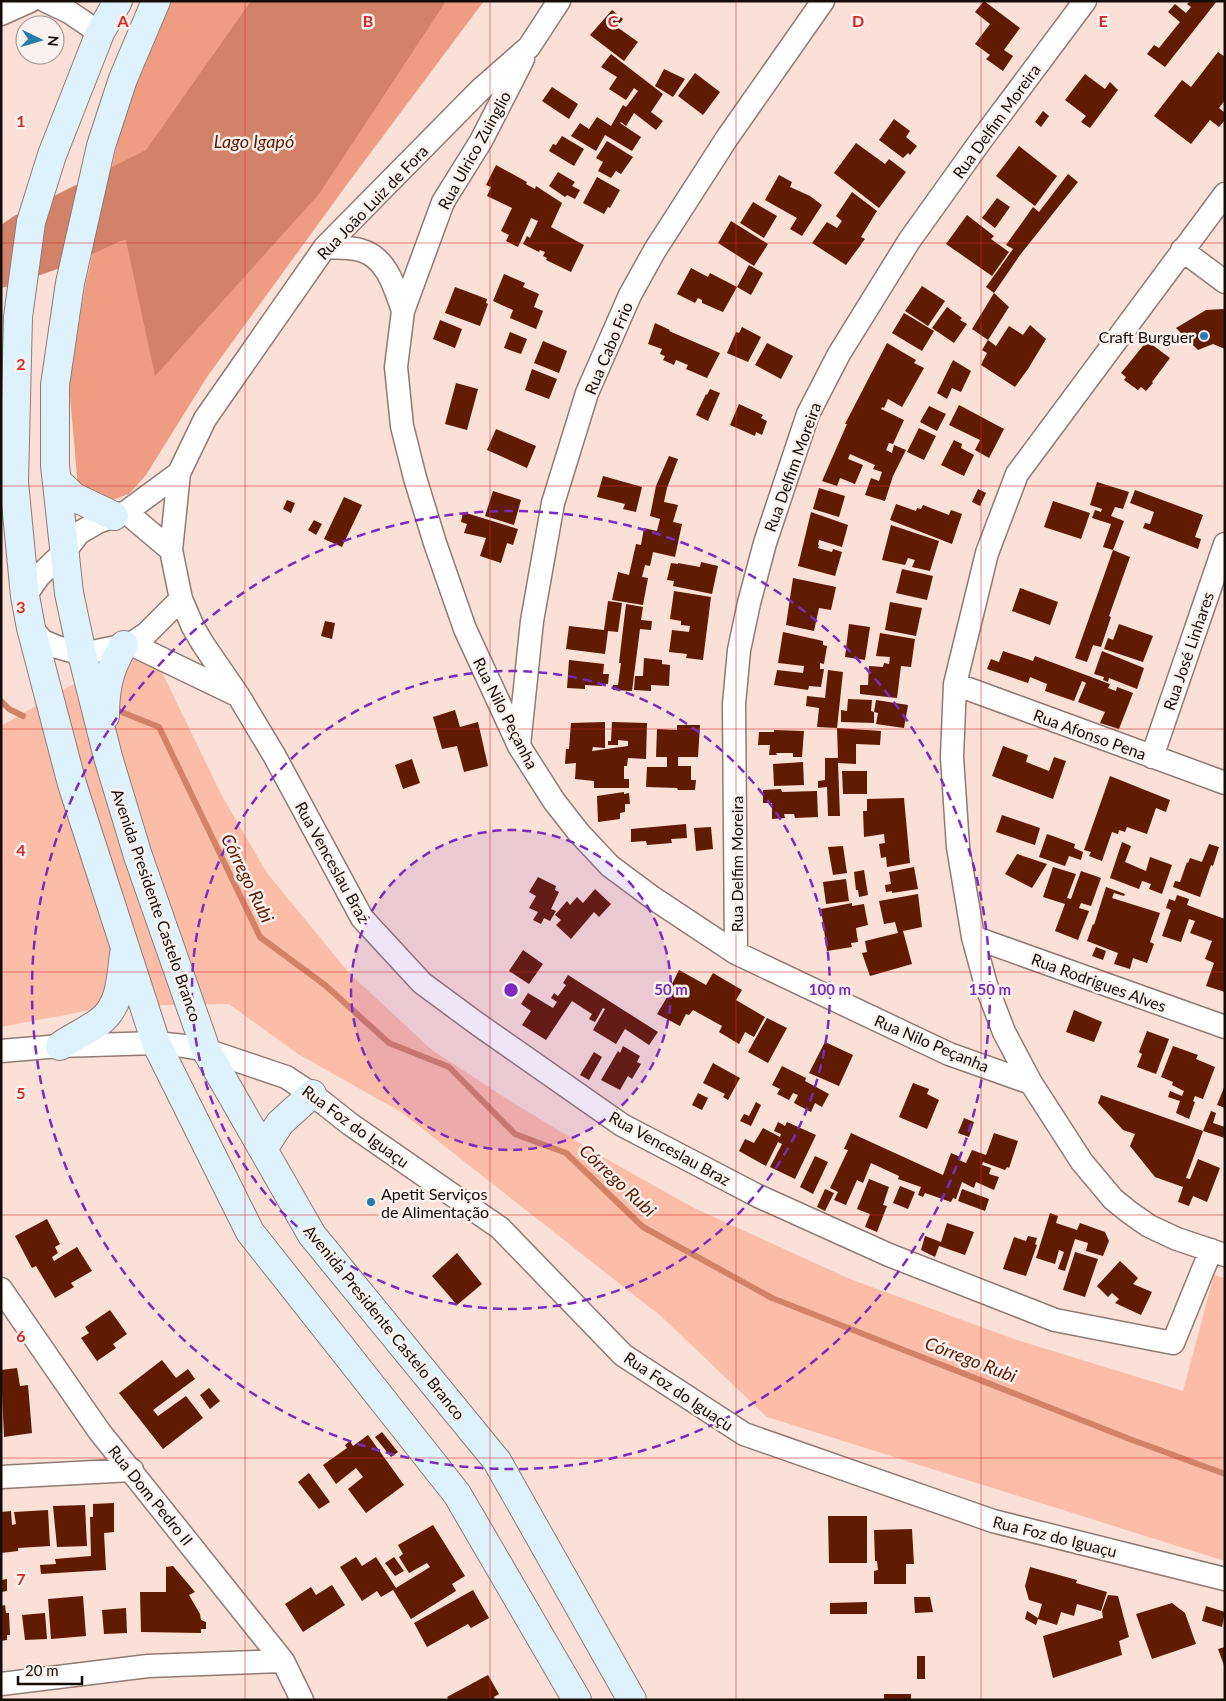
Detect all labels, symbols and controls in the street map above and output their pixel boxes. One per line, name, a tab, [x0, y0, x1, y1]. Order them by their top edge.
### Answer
text: A	[116, 11, 129, 30]
text: B	[363, 11, 373, 30]
text: C	[608, 11, 619, 30]
text: D	[852, 11, 864, 30]
text: E	[1098, 11, 1108, 30]
north arrow	[15, 15, 65, 65]
text: N	[45, 35, 62, 47]
street label: Rua Delfim Moreira	[948, 60, 1044, 182]
street label: Rua Ulrico Zuinglio	[434, 88, 514, 212]
text: 1	[16, 111, 26, 130]
water label: Lago Igapó	[214, 130, 294, 152]
street label: Rua João Luiz de Fora	[313, 141, 431, 263]
street label: Rua Cabo Frio	[580, 299, 636, 397]
place label: Craft Burguer	[1099, 327, 1194, 346]
marker: Craft Burguer	[1198, 330, 1210, 342]
text: 2	[16, 354, 26, 373]
street label: Rua Delfim Moreira	[760, 400, 824, 534]
street label: Rua José Linhares	[1159, 589, 1217, 713]
text: 3	[16, 597, 26, 616]
street label: Rua Nilo Peçanha	[470, 654, 542, 772]
street label: Rua Afonso Pena	[1031, 705, 1149, 763]
street label: Avenida Presidente Castelo Branco	[108, 786, 206, 1024]
street label: Rua Delfim Moreira	[727, 796, 746, 932]
street label: Rua Venceslau Braz	[292, 798, 374, 926]
water label: Córrego Rubi	[217, 830, 279, 926]
text: 4	[16, 840, 26, 859]
street label: Rua Rodrigues Alves	[1029, 949, 1169, 1015]
text: 50 m	[654, 980, 688, 998]
text: 100 m	[809, 980, 851, 998]
text: 150 m	[969, 980, 1011, 998]
centre of rings	[502, 981, 520, 999]
street label: Rua Nilo Peçanha	[872, 1010, 992, 1076]
street label: Rua Foz do Iguaçu	[299, 1081, 413, 1171]
text: 5	[16, 1083, 26, 1102]
street label: Rua Venceslau Braz	[606, 1107, 734, 1189]
water label: Córrego Rubi	[575, 1139, 661, 1221]
place label: Apetit Serviços de Alimentação	[381, 1184, 489, 1221]
marker: Apetit Serviços de Alimentação	[365, 1196, 377, 1208]
street label: Avenida Presidente Castelo Branco	[301, 1221, 469, 1423]
text: 6	[16, 1326, 26, 1345]
water label: Córrego Rubi	[922, 1331, 1020, 1387]
street label: Rua Foz do Iguaçu	[621, 1348, 737, 1434]
street label: Rua Dom Pedro II	[105, 1441, 197, 1549]
street label: Rua Foz do Iguaçu	[991, 1511, 1119, 1561]
text: 7	[16, 1569, 26, 1588]
scale bar	[18, 1654, 81, 1686]
text: 20 m	[25, 1661, 59, 1679]

